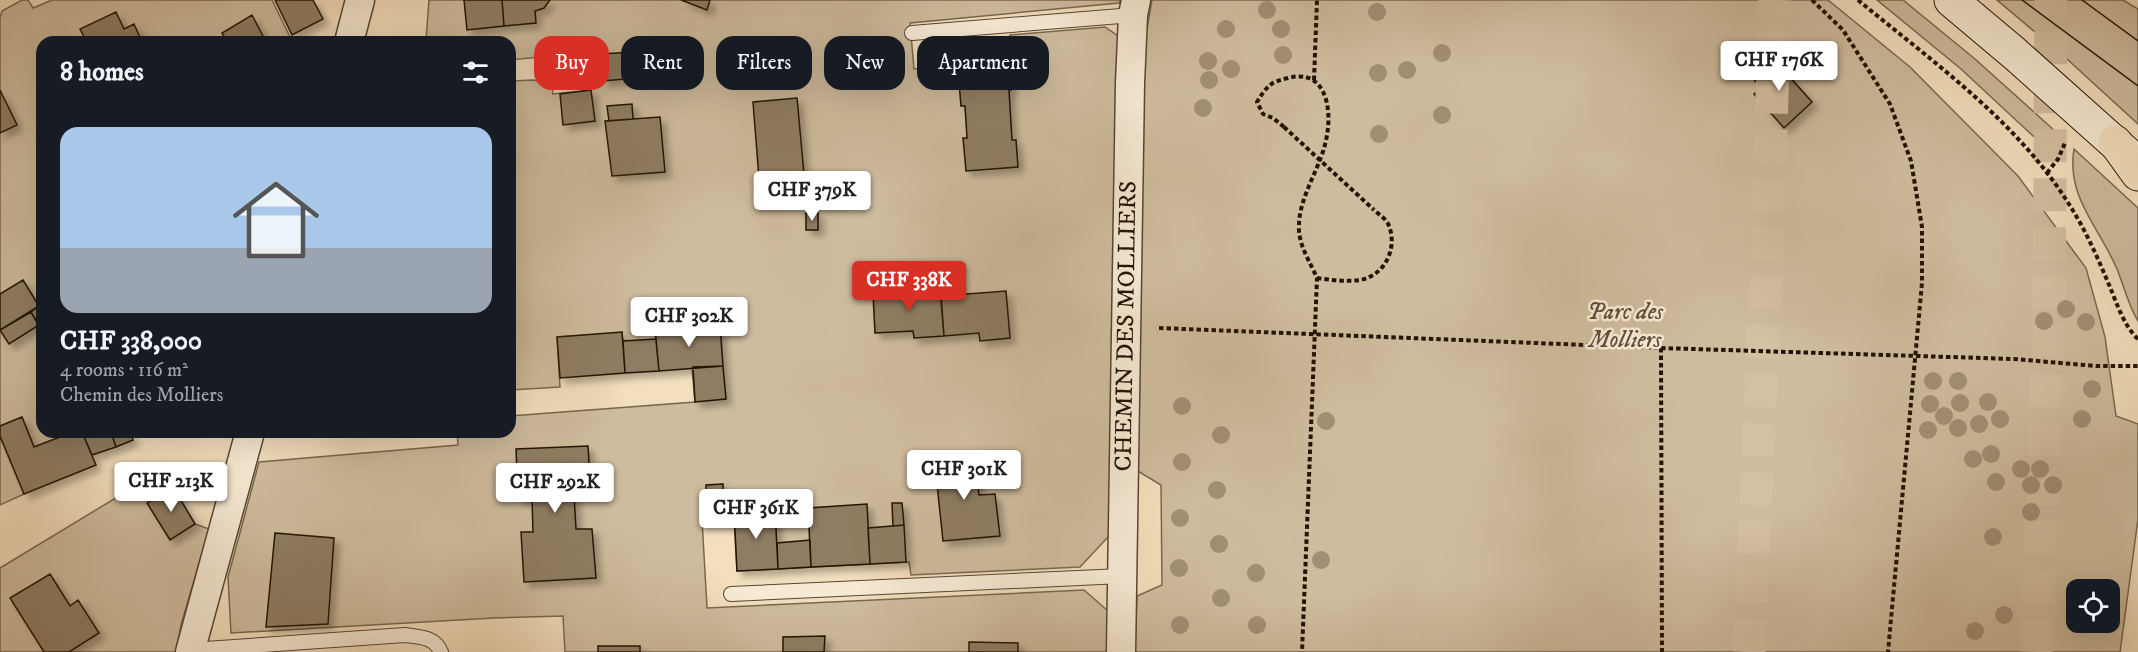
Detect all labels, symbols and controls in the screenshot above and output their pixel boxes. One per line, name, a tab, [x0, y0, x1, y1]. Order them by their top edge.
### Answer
chip: Buy	[534, 36, 609, 90]
chip: Rent	[621, 36, 704, 90]
chip: Filters	[716, 36, 812, 90]
chip: New	[824, 36, 905, 90]
chip: Apartment	[917, 36, 1049, 90]
pin: CHF 176K	[1717, 41, 1841, 92]
text: CHF 176K	[1735, 48, 1823, 73]
text: 8 homes	[60, 56, 144, 89]
icon: filters	[459, 56, 492, 89]
icon: home	[222, 166, 330, 274]
pin: CHF 379K	[750, 171, 874, 222]
text: CHF 379K	[768, 178, 856, 203]
street label: CHEMIN DES MOLLIERS	[1108, 180, 1144, 472]
pin: CHF 338K	[847, 261, 971, 312]
text: CHF 338K	[866, 268, 952, 293]
pin: CHF 302K	[627, 297, 751, 348]
park label: Parc des Molliers	[1587, 297, 1664, 355]
text: CHF 302K	[645, 304, 733, 329]
text: CHF 338,000	[60, 325, 202, 358]
text: 4 rooms · 116 m²	[60, 358, 188, 383]
text: Chemin des Molliers	[60, 383, 223, 408]
pin: CHF 301K	[902, 450, 1026, 501]
text: CHF 301K	[921, 457, 1007, 482]
pin: CHF 213K	[109, 462, 233, 513]
pin: CHF 292K	[493, 463, 617, 514]
text: CHF 213K	[128, 469, 214, 494]
text: CHF 292K	[510, 470, 600, 495]
pin: CHF 361K	[694, 489, 818, 540]
text: CHF 361K	[713, 496, 799, 521]
map controls	[2066, 579, 2120, 633]
button: locate	[2066, 579, 2120, 633]

